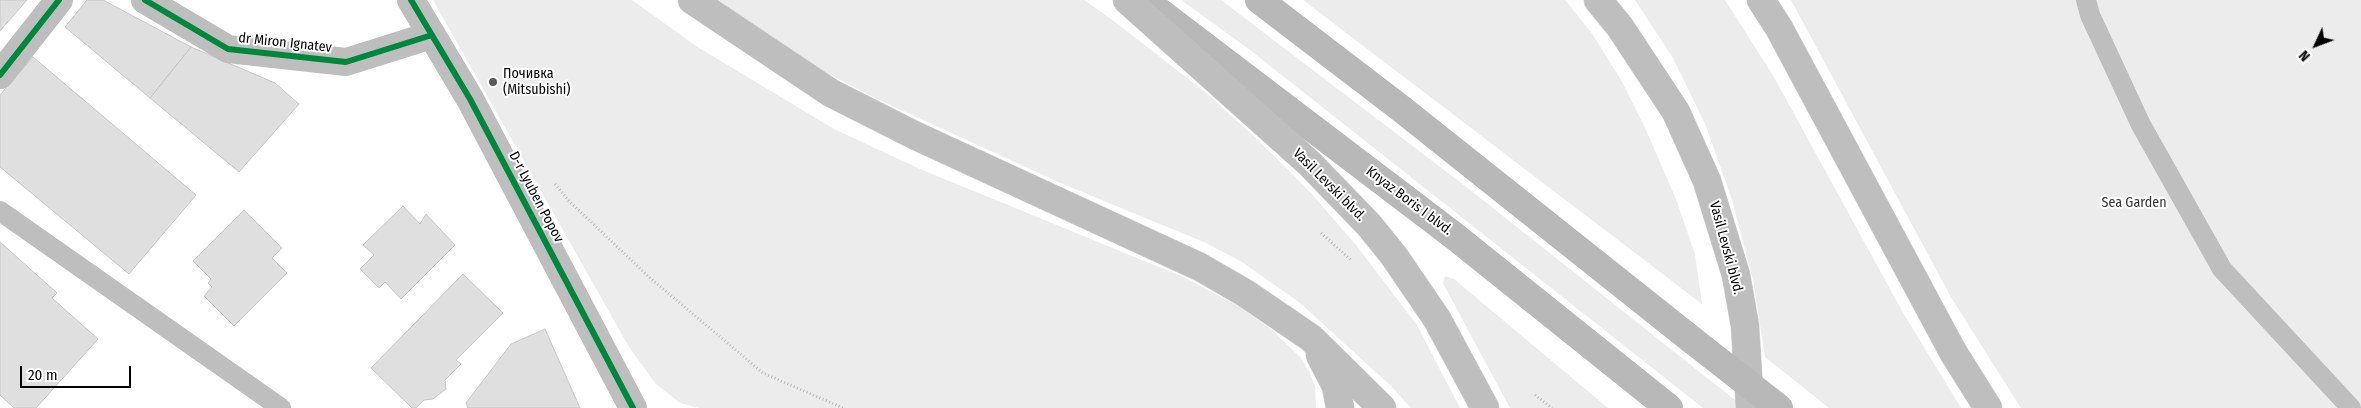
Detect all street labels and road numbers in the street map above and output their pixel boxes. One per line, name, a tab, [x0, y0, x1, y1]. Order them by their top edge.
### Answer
street label: dr Miron Ignatev	[238, 30, 332, 56]
street label: Vasil Levski blvd.	[1289, 145, 1369, 225]
street label: D-r Lyuben Popov	[505, 149, 567, 245]
street label: Knyaz Boris I blvd.	[1363, 163, 1455, 239]
street label: Vasil Levski blvd.	[1706, 200, 1746, 296]

